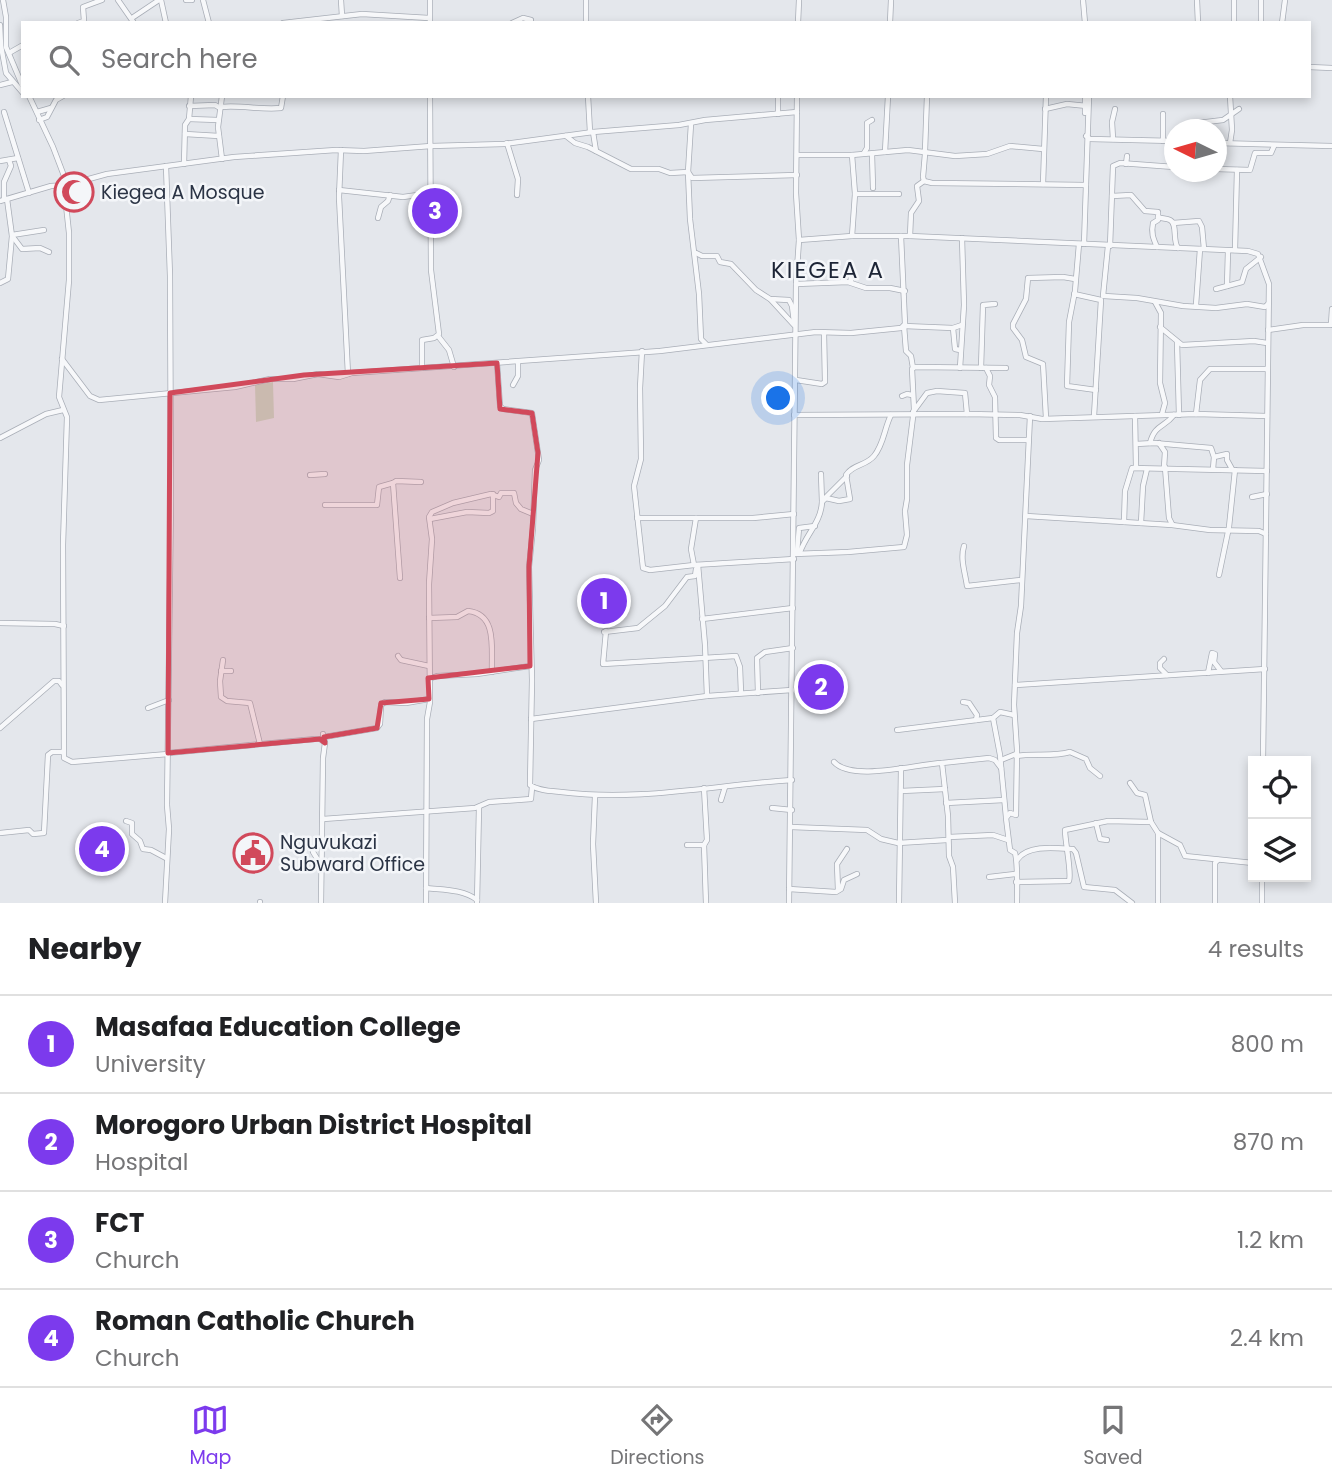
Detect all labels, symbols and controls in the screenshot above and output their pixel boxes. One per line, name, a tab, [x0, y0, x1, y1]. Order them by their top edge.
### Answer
search box	[21, 21, 1311, 98]
icon: search	[45, 41, 83, 79]
text: Search here	[101, 41, 258, 77]
north arrow	[1164, 119, 1227, 182]
mosque icon: Kiegea A Mosque	[53, 171, 95, 213]
place label: Kiegea A Mosque	[101, 179, 264, 206]
pin: 3	[412, 185, 458, 237]
district label: KIEGEA A	[771, 254, 885, 286]
your location	[761, 381, 795, 415]
pin: 1	[581, 575, 627, 627]
pin: 2	[798, 661, 844, 713]
map controls	[1248, 756, 1311, 882]
button: locate	[1248, 756, 1311, 819]
button: layers	[1248, 819, 1311, 882]
pin: 4	[79, 823, 125, 875]
place label: Nguvukazi Subward Office	[280, 829, 425, 878]
public building icon: Nguvukazi Subward Office	[232, 832, 274, 874]
text: Nearby	[28, 927, 142, 970]
text: 4 results	[1208, 933, 1304, 965]
text: Masafaa Education College	[95, 1009, 461, 1045]
text: 1	[47, 1028, 55, 1060]
text: 800 m	[1231, 1028, 1304, 1060]
text: University	[95, 1048, 206, 1080]
text: Morogoro Urban District Hospital	[95, 1107, 532, 1143]
text: 2	[44, 1126, 58, 1158]
text: 870 m	[1233, 1126, 1304, 1158]
text: Hospital	[95, 1146, 188, 1178]
text: FCT	[95, 1205, 144, 1241]
text: 3	[44, 1224, 58, 1256]
text: 1.2 km	[1237, 1224, 1304, 1256]
text: Church	[95, 1244, 179, 1276]
text: Roman Catholic Church	[95, 1303, 415, 1339]
text: 4	[43, 1322, 59, 1354]
text: 2.4 km	[1230, 1322, 1304, 1354]
text: Church	[95, 1342, 179, 1374]
tab: Map	[189, 1401, 231, 1472]
tab: Directions	[610, 1401, 705, 1472]
tab: Saved	[1083, 1401, 1143, 1472]

